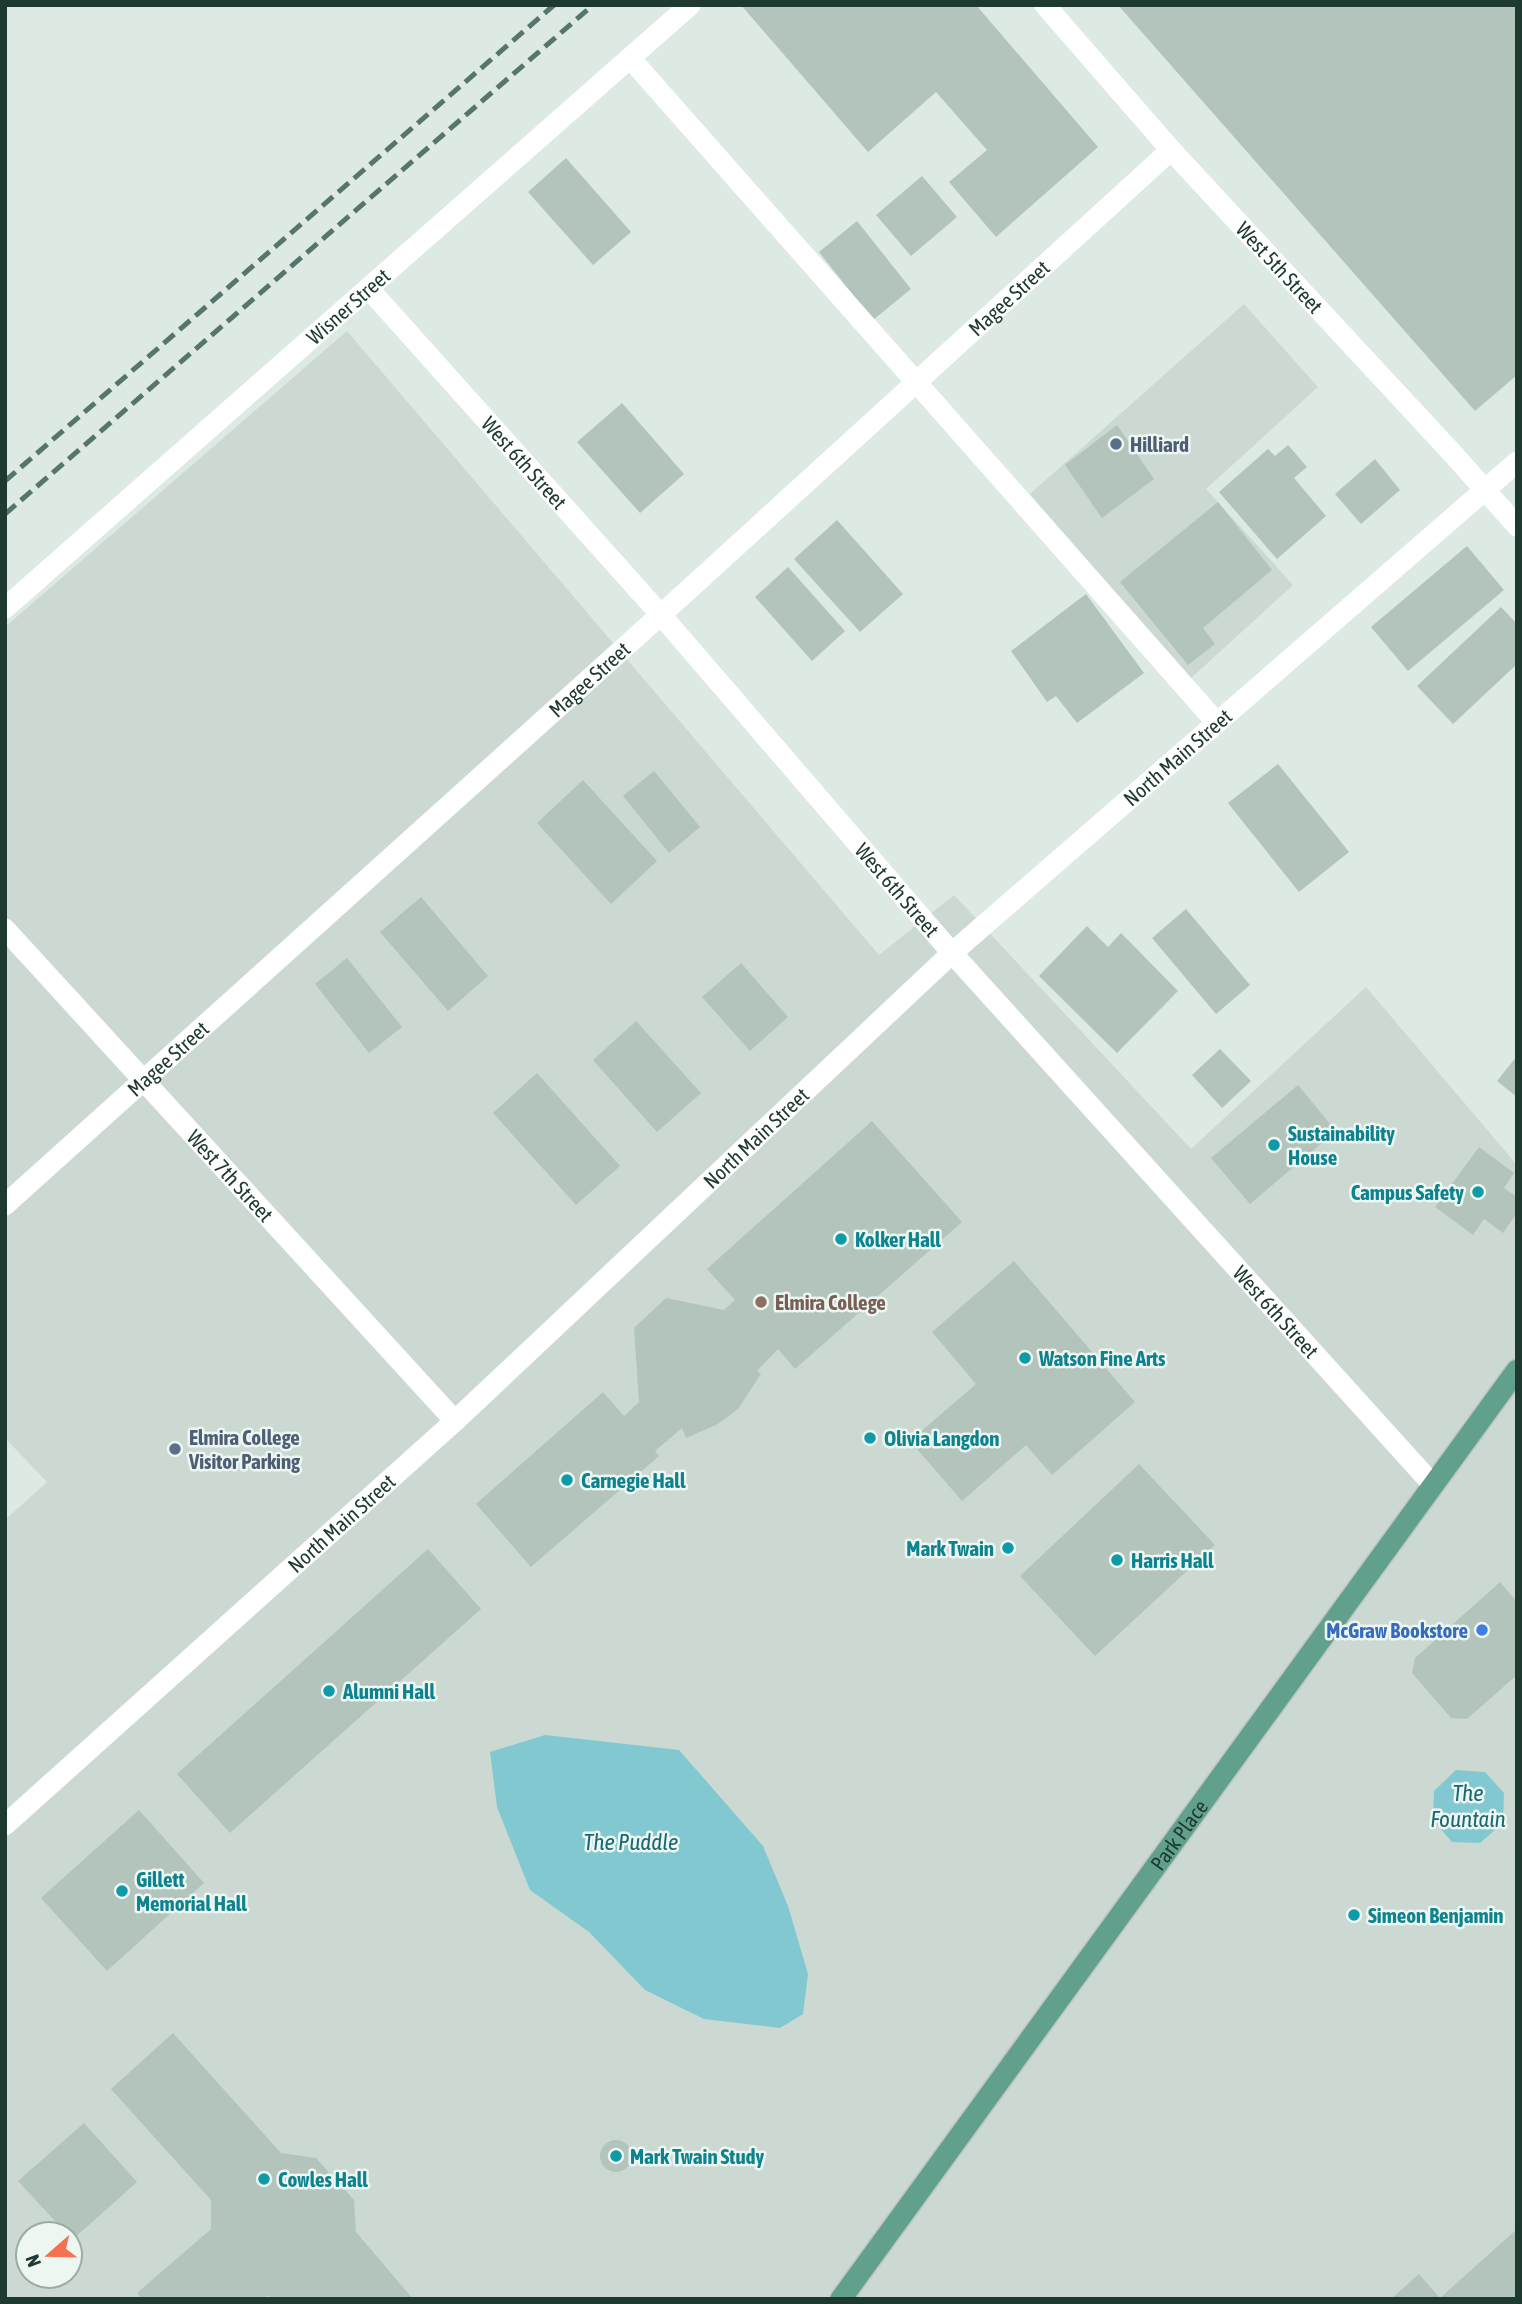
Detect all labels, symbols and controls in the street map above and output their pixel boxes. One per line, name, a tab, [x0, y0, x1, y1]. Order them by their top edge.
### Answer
street label: West 5th Street	[1232, 217, 1328, 318]
street label: Magee Street	[964, 255, 1054, 341]
street label: Wisner Street	[302, 263, 394, 349]
street label: West 6th Street	[477, 411, 572, 514]
place label: Hilliard	[1130, 432, 1189, 456]
marker: Hilliard	[1108, 436, 1124, 452]
street label: Magee Street	[544, 637, 635, 722]
street label: North Main Street	[1118, 704, 1236, 811]
street label: West 6th Street	[851, 838, 944, 941]
street label: Magee Street	[122, 1016, 213, 1101]
street label: North Main Street	[698, 1083, 813, 1193]
place label: Sustainability House	[1288, 1121, 1395, 1169]
street label: West 7th Street	[183, 1125, 278, 1226]
marker: Sustainability House	[1266, 1137, 1282, 1153]
place label: Campus Safety	[1351, 1180, 1464, 1204]
marker: Campus Safety	[1470, 1184, 1486, 1200]
place label: Kolker Hall	[855, 1227, 941, 1251]
marker: Kolker Hall	[833, 1231, 849, 1247]
street label: West 6th Street	[1228, 1261, 1324, 1362]
place label: Elmira College	[775, 1290, 886, 1314]
marker: Elmira College	[753, 1294, 769, 1310]
place label: Watson Fine Arts	[1038, 1346, 1166, 1370]
marker: Watson Fine Arts	[1017, 1350, 1033, 1366]
place label: Elmira College Visitor Parking	[188, 1425, 301, 1473]
place label: Olivia Langdon	[884, 1426, 999, 1450]
marker: Olivia Langdon	[862, 1430, 878, 1446]
marker: Elmira College Visitor Parking	[167, 1441, 183, 1457]
place label: Carnegie Hall	[581, 1468, 686, 1492]
street label: North Main Street	[283, 1469, 400, 1577]
marker: Carnegie Hall	[559, 1472, 575, 1488]
place label: Mark Twain	[906, 1536, 994, 1560]
marker: Mark Twain	[1000, 1540, 1016, 1556]
place label: Harris Hall	[1131, 1548, 1214, 1572]
marker: Harris Hall	[1109, 1552, 1125, 1568]
place label: McGraw Bookstore	[1326, 1618, 1468, 1642]
marker: McGraw Bookstore	[1474, 1622, 1490, 1638]
place label: Alumni Hall	[342, 1679, 436, 1703]
marker: Alumni Hall	[321, 1683, 337, 1699]
water label: The Fountain	[1430, 1780, 1506, 1832]
street label: Park Place	[1145, 1795, 1212, 1875]
water label: The Puddle	[584, 1829, 678, 1855]
place label: Gillett Memorial Hall	[136, 1867, 247, 1915]
marker: Gillett Memorial Hall	[114, 1883, 130, 1899]
place label: Simeon Benjamin	[1368, 1903, 1504, 1927]
marker: Simeon Benjamin	[1346, 1907, 1362, 1923]
place label: Mark Twain Study	[630, 2144, 764, 2168]
marker: Mark Twain Study	[608, 2148, 624, 2164]
place label: Cowles Hall	[278, 2167, 368, 2191]
marker: Cowles Hall	[256, 2171, 272, 2187]
north arrow	[14, 2220, 84, 2290]
text: N	[21, 2252, 45, 2270]

